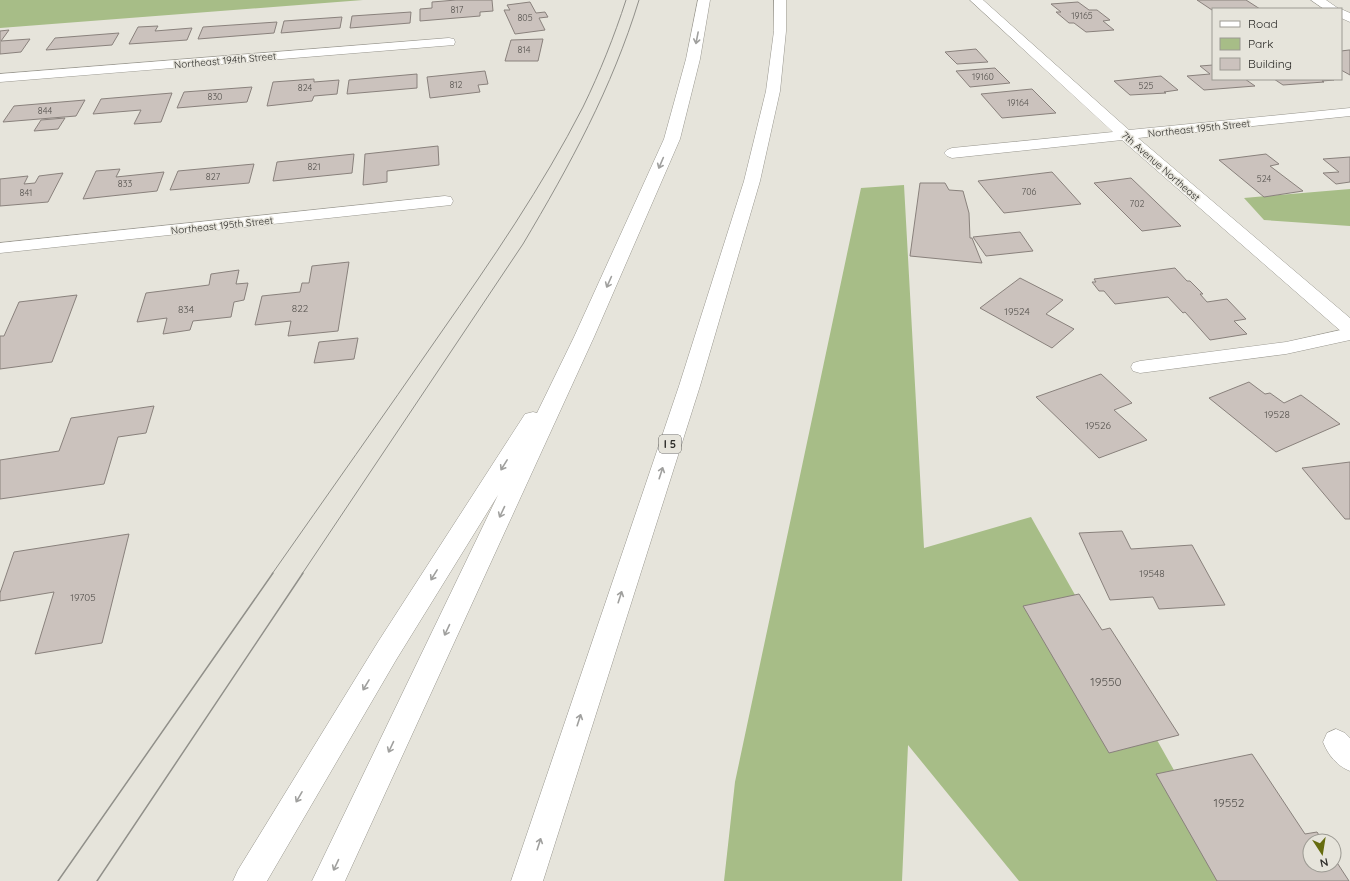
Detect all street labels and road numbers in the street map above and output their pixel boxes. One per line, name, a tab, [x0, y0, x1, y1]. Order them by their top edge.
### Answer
street label: Northeast 194th Street	[173, 50, 277, 71]
street label: Northeast 195th Street	[1147, 117, 1251, 140]
street label: 7th Avenue Northeast	[1119, 129, 1203, 204]
street label: Northeast 195th Street	[170, 214, 274, 237]
road number: I 5	[659, 435, 681, 453]

